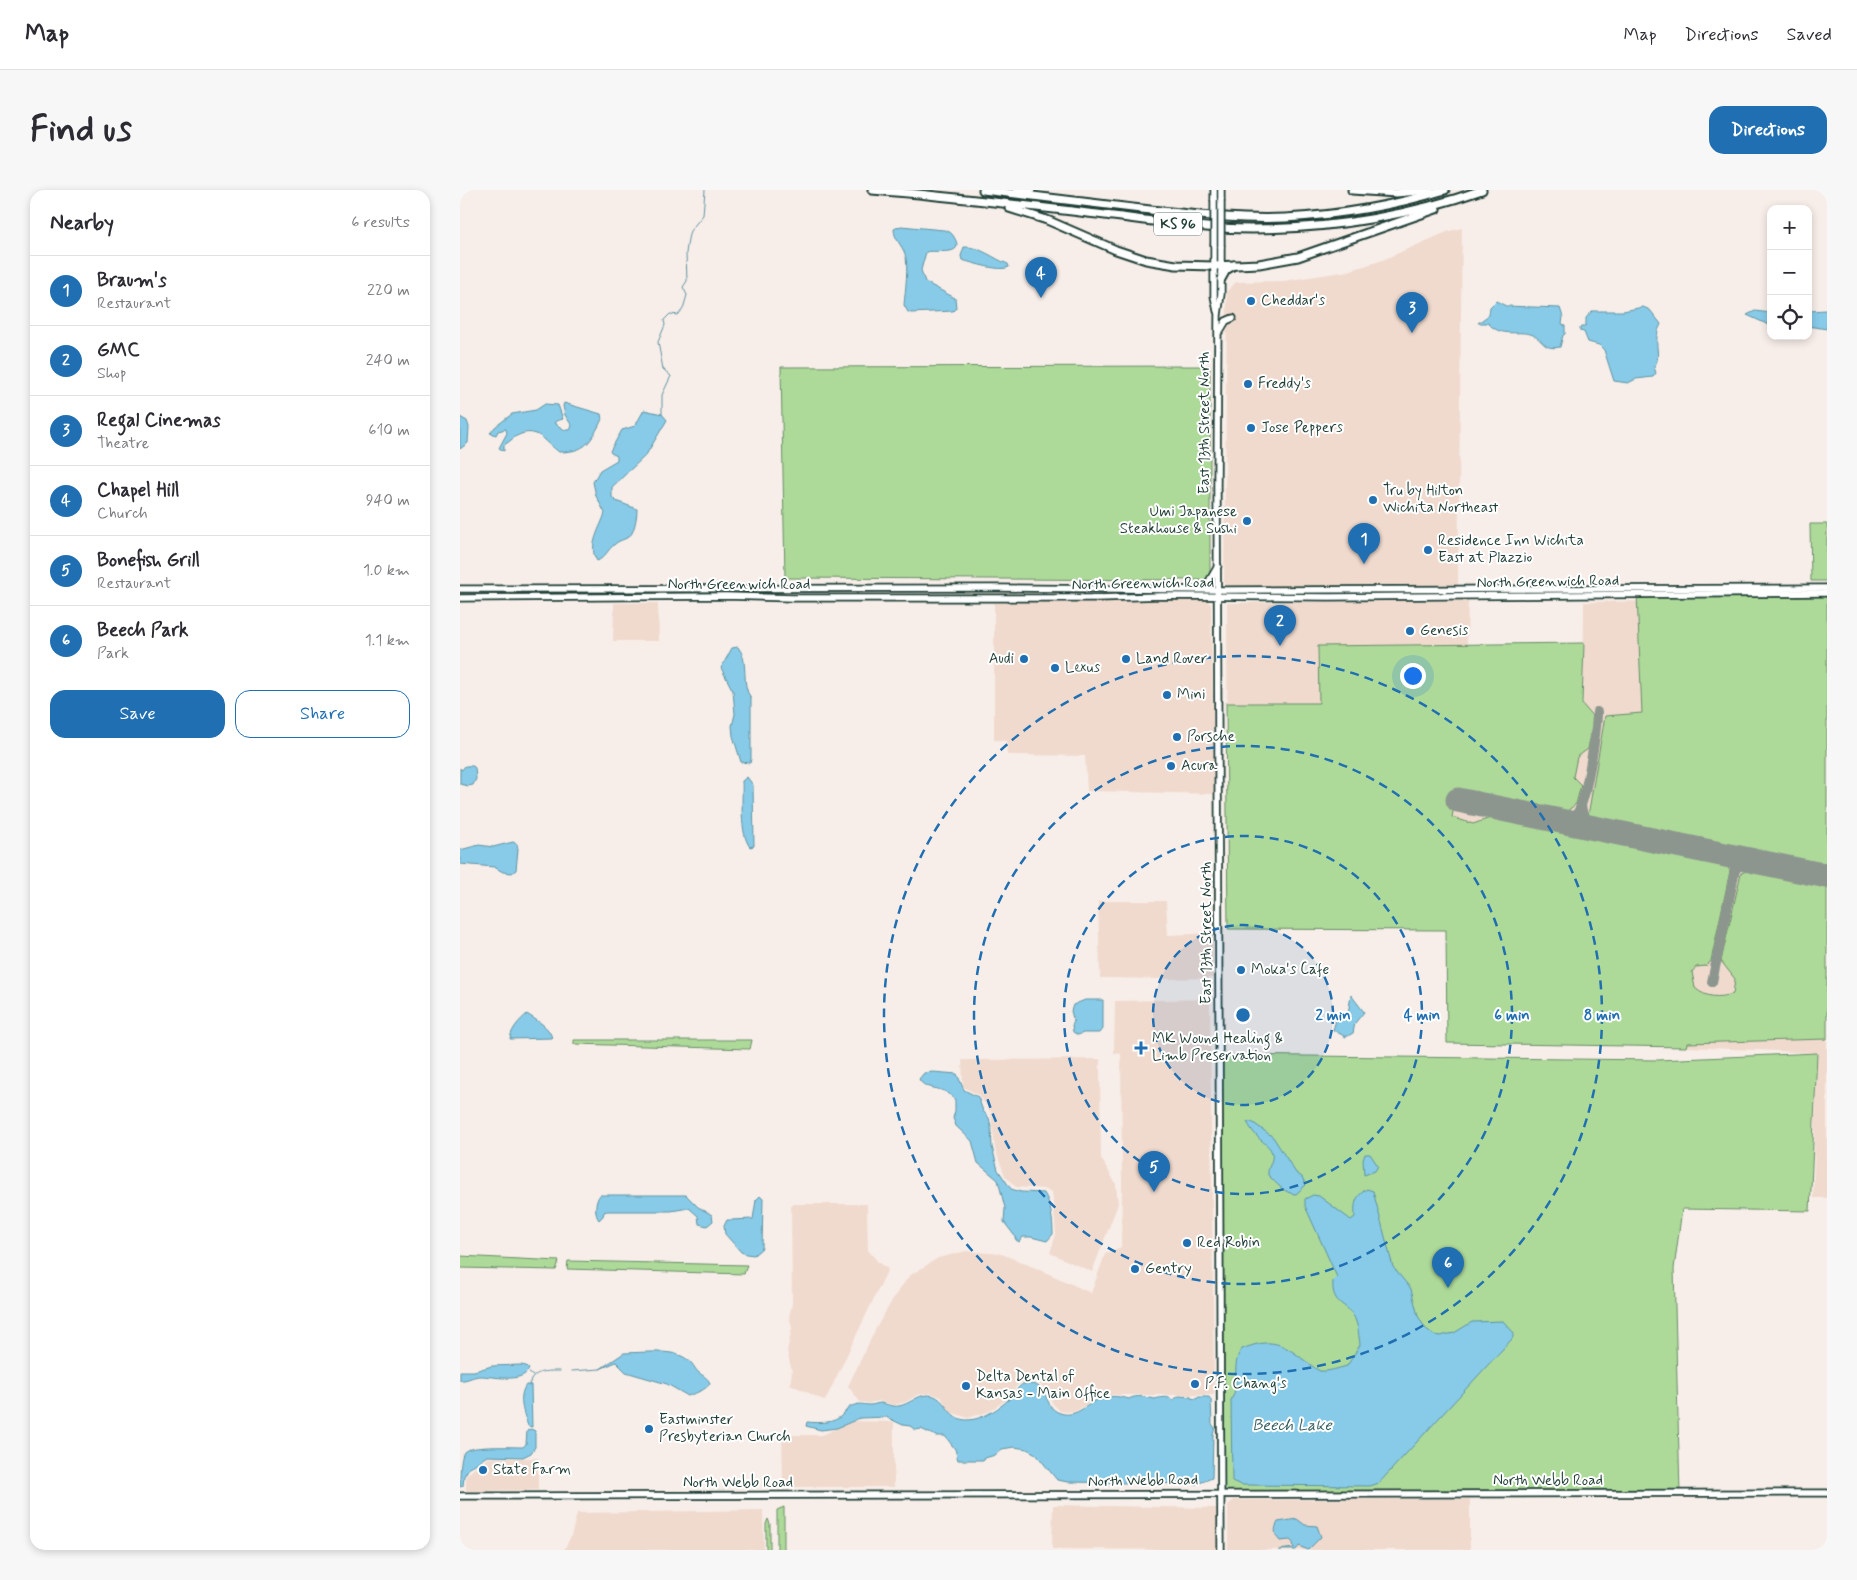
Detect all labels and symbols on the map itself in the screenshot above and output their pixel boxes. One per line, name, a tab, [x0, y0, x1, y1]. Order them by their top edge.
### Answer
road number: KS 96	[1154, 212, 1202, 236]
pin: 4	[1025, 257, 1057, 298]
place label: Cheddar's	[1261, 291, 1325, 311]
pin: 3	[1396, 292, 1428, 333]
marker: Cheddar's	[1245, 295, 1257, 307]
street label: East 13th Street North	[1195, 352, 1215, 494]
place label: Freddy's	[1258, 374, 1311, 394]
marker: Freddy's	[1242, 378, 1254, 390]
place label: Jose Peppers	[1261, 418, 1343, 438]
marker: Jose Peppers	[1245, 422, 1257, 434]
place label: Tru by Hilton Wichita Northeast	[1383, 481, 1499, 518]
marker: Tru by Hilton Wichita Northeast	[1367, 494, 1379, 506]
place label: Umi Japanese Steakhouse & Sushi	[1120, 502, 1237, 539]
marker: Umi Japanese Steakhouse & Sushi	[1241, 515, 1253, 527]
pin: 1	[1348, 523, 1380, 564]
place label: Residence Inn Wichita East at Plazzio	[1438, 531, 1584, 568]
marker: Residence Inn Wichita East at Plazzio	[1422, 544, 1434, 556]
street label: North Greenwich Road	[1477, 571, 1619, 593]
street label: North Greenwich Road	[1072, 573, 1214, 595]
street label: North Greenwich Road	[668, 575, 810, 595]
pin: 2	[1264, 605, 1296, 646]
place label: Genesis	[1420, 621, 1469, 641]
marker: Genesis	[1404, 625, 1416, 637]
place label: Audi	[989, 649, 1014, 669]
place label: Land Rover	[1136, 649, 1207, 669]
marker: Audi	[1018, 653, 1030, 665]
marker: Land Rover	[1120, 653, 1132, 665]
place label: Lexus	[1065, 658, 1100, 678]
marker: Lexus	[1049, 662, 1061, 674]
your location	[1400, 663, 1426, 689]
place label: Mini	[1177, 685, 1206, 705]
marker: Mini	[1161, 689, 1173, 701]
place label: Porsche	[1187, 727, 1235, 747]
marker: Porsche	[1171, 731, 1183, 743]
place label: Acura	[1181, 756, 1218, 776]
marker: Acura	[1165, 760, 1177, 772]
street label: East 13th Street North	[1197, 862, 1217, 1004]
place label: Moka's Cafe	[1251, 960, 1330, 980]
marker: Moka's Cafe	[1235, 964, 1247, 976]
centre of rings	[1234, 1006, 1252, 1024]
text: 2 min	[1315, 1006, 1351, 1026]
text: 4 min	[1404, 1006, 1440, 1026]
text: 6 min	[1494, 1006, 1530, 1026]
text: 8 min	[1584, 1006, 1620, 1026]
place label: MK Wound Healing & Limb Preservation	[1152, 1029, 1283, 1066]
marker: MK Wound Healing & Limb Preservation	[1134, 1041, 1148, 1055]
pin: 5	[1138, 1151, 1170, 1192]
place label: Red Robin	[1197, 1233, 1260, 1253]
marker: Red Robin	[1181, 1237, 1193, 1249]
pin: 6	[1432, 1247, 1464, 1288]
place label: Gentry	[1145, 1259, 1192, 1279]
marker: Gentry	[1129, 1263, 1141, 1275]
place label: Delta Dental of Kansas - Main Office	[976, 1367, 1110, 1404]
place label: P.F. Chang's	[1205, 1374, 1287, 1394]
marker: P.F. Chang's	[1189, 1378, 1201, 1390]
marker: Delta Dental of Kansas - Main Office	[960, 1380, 972, 1392]
place label: Eastminster Presbyterian Church	[659, 1410, 791, 1447]
water label: Beech Lake	[1252, 1415, 1333, 1436]
marker: Eastminster Presbyterian Church	[643, 1423, 655, 1435]
place label: State Farm	[493, 1460, 571, 1480]
marker: State Farm	[477, 1464, 489, 1476]
street label: North Webb Road	[1088, 1470, 1198, 1492]
street label: North Webb Road	[1493, 1471, 1603, 1491]
street label: North Webb Road	[683, 1473, 793, 1493]

